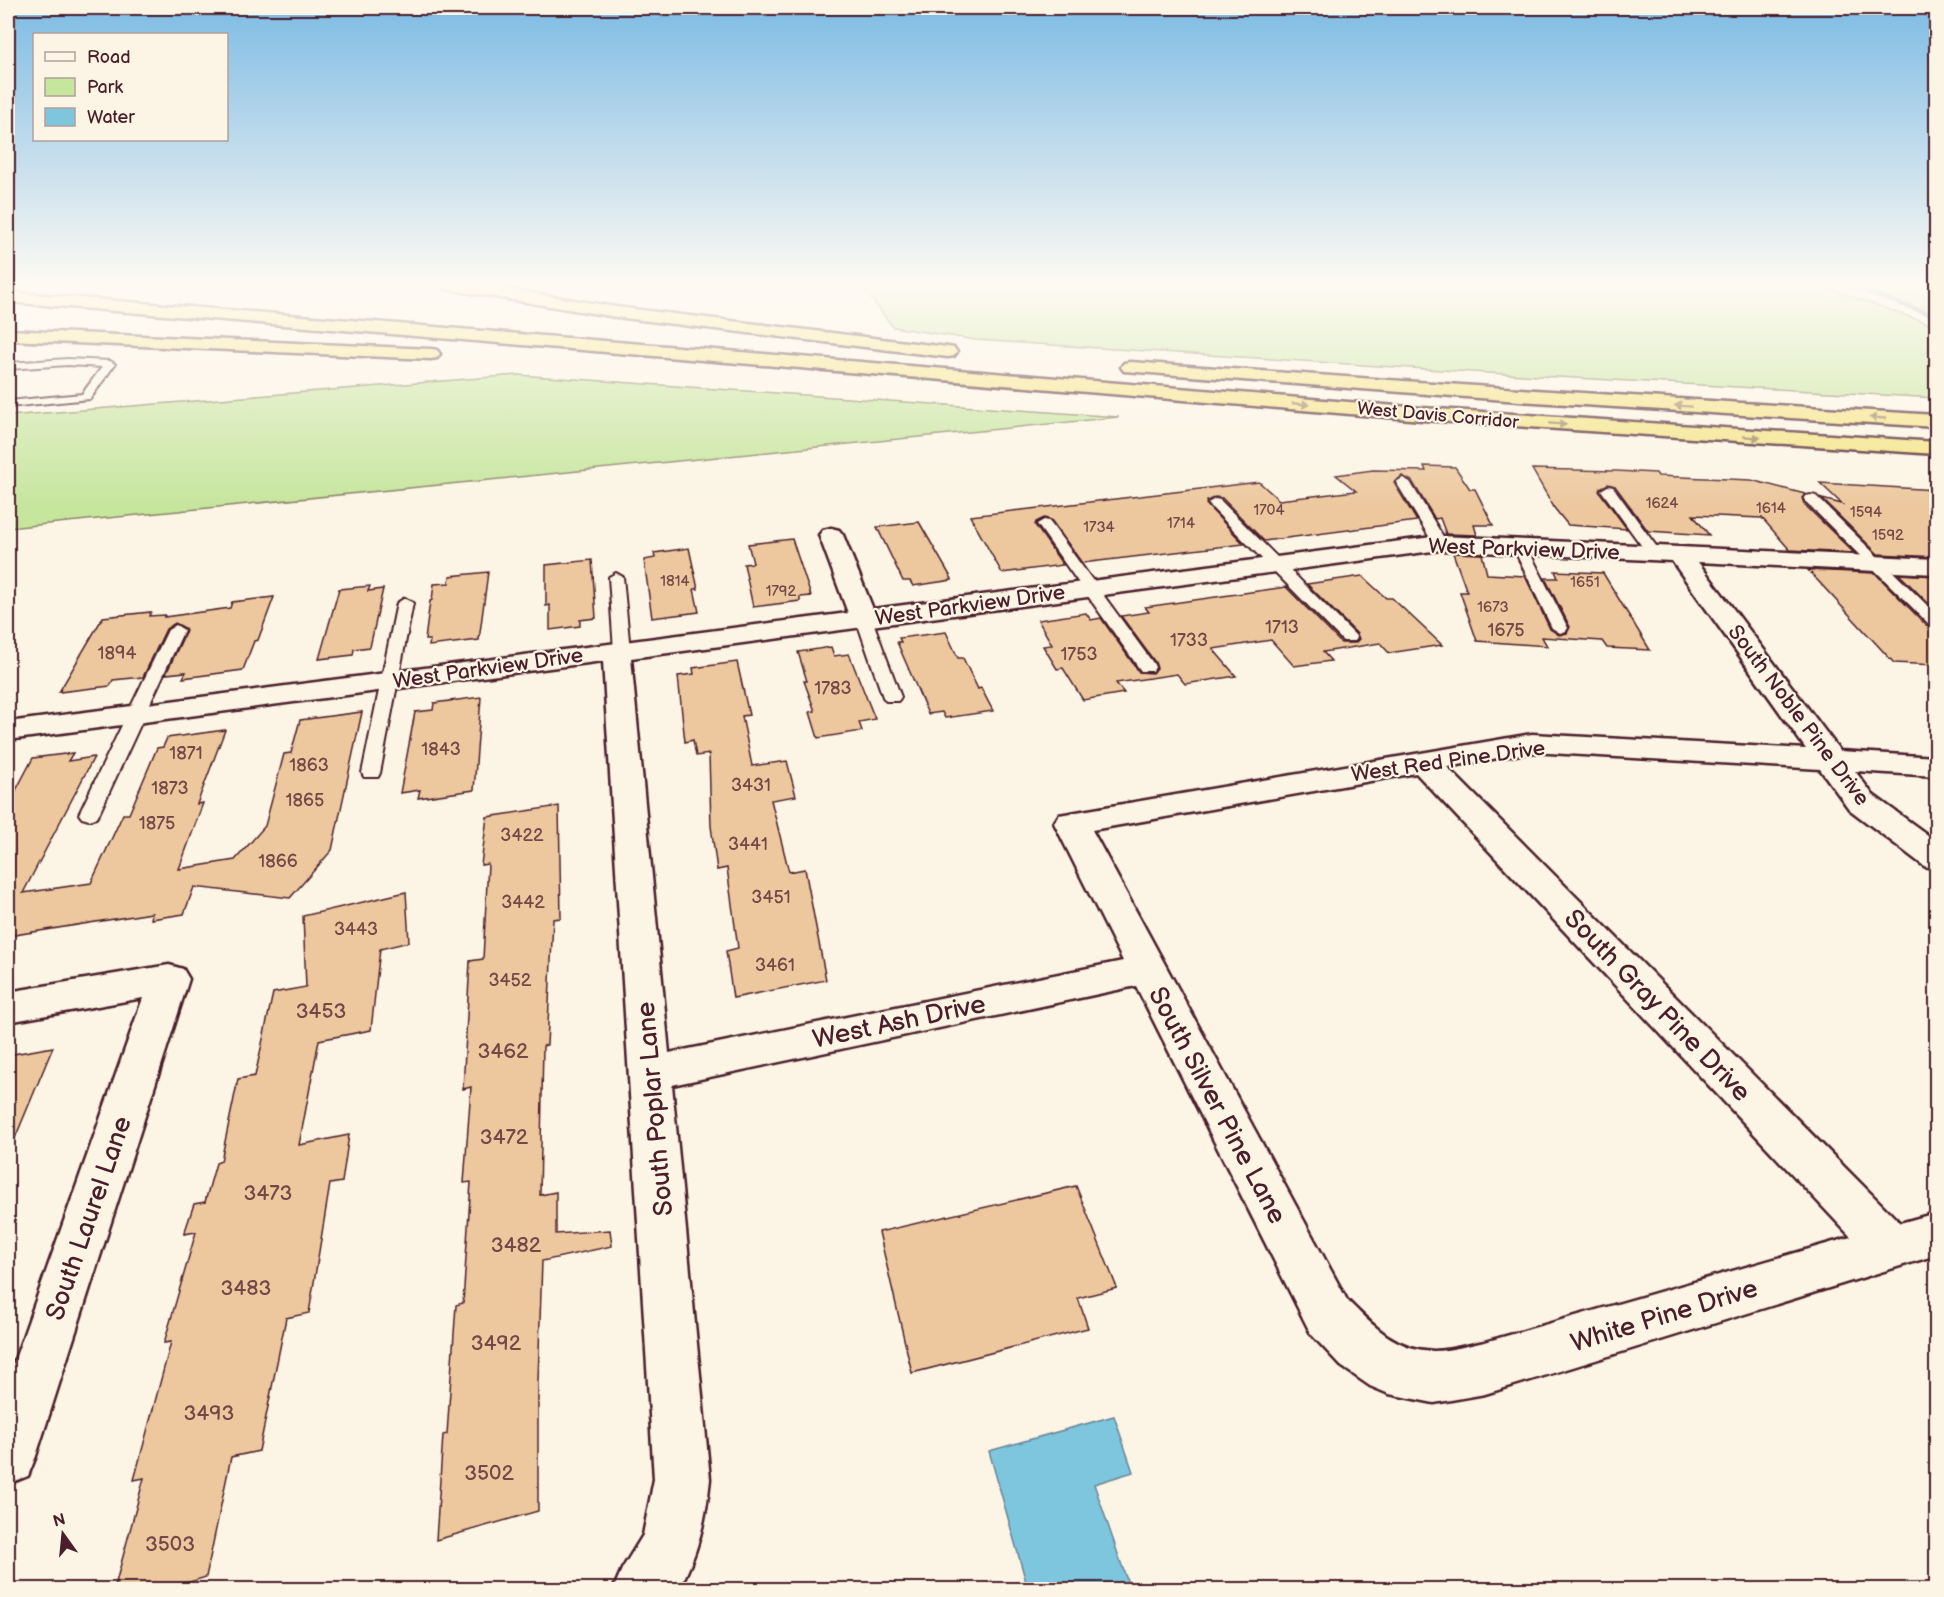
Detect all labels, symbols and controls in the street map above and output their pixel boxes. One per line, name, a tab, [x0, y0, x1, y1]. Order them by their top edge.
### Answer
legend	[33, 33, 228, 141]
text: Road	[87, 47, 131, 68]
text: Park	[87, 77, 123, 98]
text: Water	[87, 107, 135, 128]
street label: West Davis Corridor	[1356, 398, 1520, 433]
one-way arrow	[1291, 399, 1310, 408]
one-way arrow	[1674, 401, 1693, 410]
one-way arrow	[1869, 413, 1888, 422]
one-way arrow	[1548, 419, 1567, 429]
one-way arrow	[1743, 432, 1762, 442]
house number: 1624	[1646, 494, 1678, 513]
house number: 1614	[1756, 499, 1786, 518]
house number: 1704	[1253, 501, 1285, 520]
house number: 1594	[1850, 503, 1882, 522]
house number: 1714	[1167, 514, 1195, 533]
house number: 1734	[1083, 518, 1115, 537]
house number: 1592	[1872, 526, 1904, 545]
street label: West Parkview Drive	[1428, 534, 1620, 565]
house number: 1814	[660, 572, 690, 591]
house number: 1651	[1570, 573, 1600, 592]
street label: West Parkview Drive	[873, 580, 1067, 631]
house number: 1792	[766, 582, 796, 601]
house number: 1673	[1477, 598, 1509, 617]
house number: 1713	[1265, 617, 1299, 638]
house number: 1675	[1487, 620, 1525, 641]
street label: South Noble Pine Drive	[1723, 620, 1875, 810]
house number: 1733	[1170, 630, 1208, 651]
house number: 1894	[98, 643, 136, 664]
street label: West Parkview Drive	[391, 643, 585, 694]
house number: 1753	[1060, 644, 1098, 665]
house number: 1783	[814, 678, 852, 699]
street label: West Red Pine Drive	[1350, 736, 1547, 787]
house number: 1843	[421, 739, 461, 760]
house number: 1871	[169, 743, 203, 764]
house number: 1863	[289, 755, 329, 776]
house number: 3431	[731, 775, 771, 796]
house number: 1873	[151, 778, 189, 799]
house number: 1865	[286, 790, 324, 811]
house number: 1875	[139, 813, 175, 834]
house number: 3422	[500, 825, 544, 846]
house number: 3441	[728, 834, 768, 855]
house number: 1866	[258, 851, 298, 872]
house number: 3451	[751, 887, 791, 908]
house number: 3442	[501, 892, 545, 913]
street label: South Gray Pine Drive	[1557, 904, 1757, 1109]
house number: 3443	[334, 919, 378, 940]
house number: 3461	[755, 955, 795, 976]
house number: 3452	[489, 970, 532, 991]
street label: South Silver Pine Lane	[1141, 982, 1292, 1229]
street label: West Ash Drive	[810, 989, 989, 1056]
house number: 3453	[296, 999, 346, 1024]
street label: South Poplar Lane	[631, 1000, 680, 1217]
house number: 3462	[478, 1039, 529, 1064]
street label: South Laurel Lane	[40, 1112, 139, 1324]
house number: 3472	[480, 1125, 529, 1150]
house number: 3473	[244, 1181, 292, 1206]
house number: 3482	[491, 1233, 542, 1258]
street label: White Pine Drive	[1567, 1273, 1761, 1360]
house number: 3483	[221, 1276, 271, 1301]
house number: 3492	[471, 1331, 522, 1356]
house number: 3493	[184, 1401, 234, 1426]
house number: 3502	[464, 1461, 514, 1486]
north arrow	[33, 1504, 93, 1564]
text: N	[51, 1510, 68, 1532]
house number: 3503	[145, 1532, 195, 1557]

